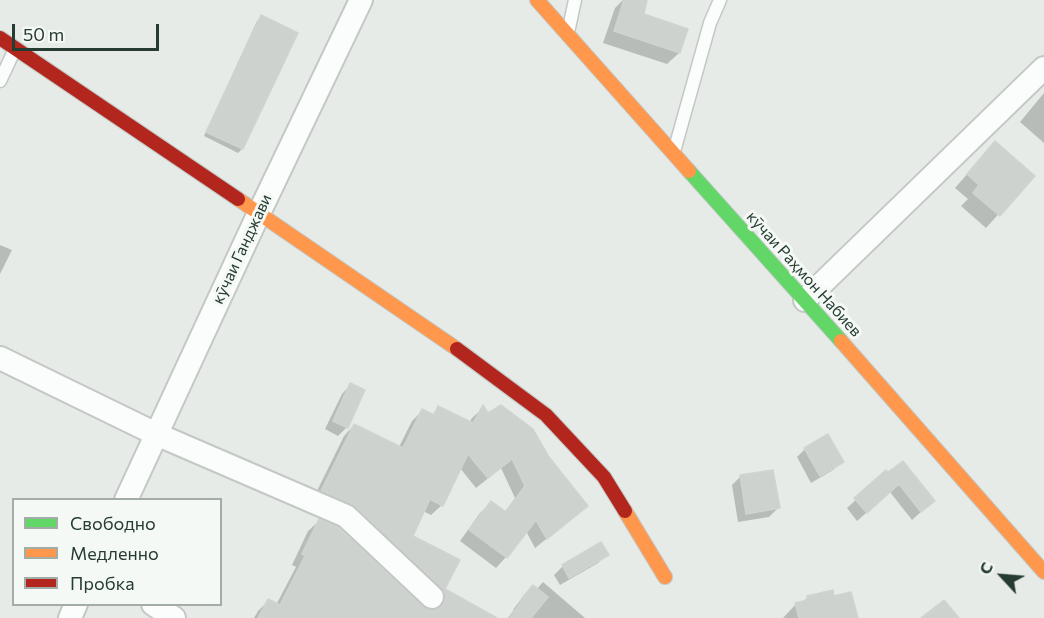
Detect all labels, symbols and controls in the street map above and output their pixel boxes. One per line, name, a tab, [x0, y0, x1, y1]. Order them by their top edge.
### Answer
scale bar	[15, 12, 162, 50]
text: 50 m	[23, 23, 64, 45]
street label: кӯчаи Ганджави	[208, 191, 276, 307]
street label: кӯчаи Раҳмон Набиев	[743, 207, 865, 341]
legend	[12, 498, 222, 606]
text: Свободно	[70, 512, 156, 534]
text: Медленно	[70, 542, 159, 564]
north arrow	[972, 546, 1032, 606]
text: С	[974, 559, 996, 577]
text: Пробка	[70, 572, 135, 594]

